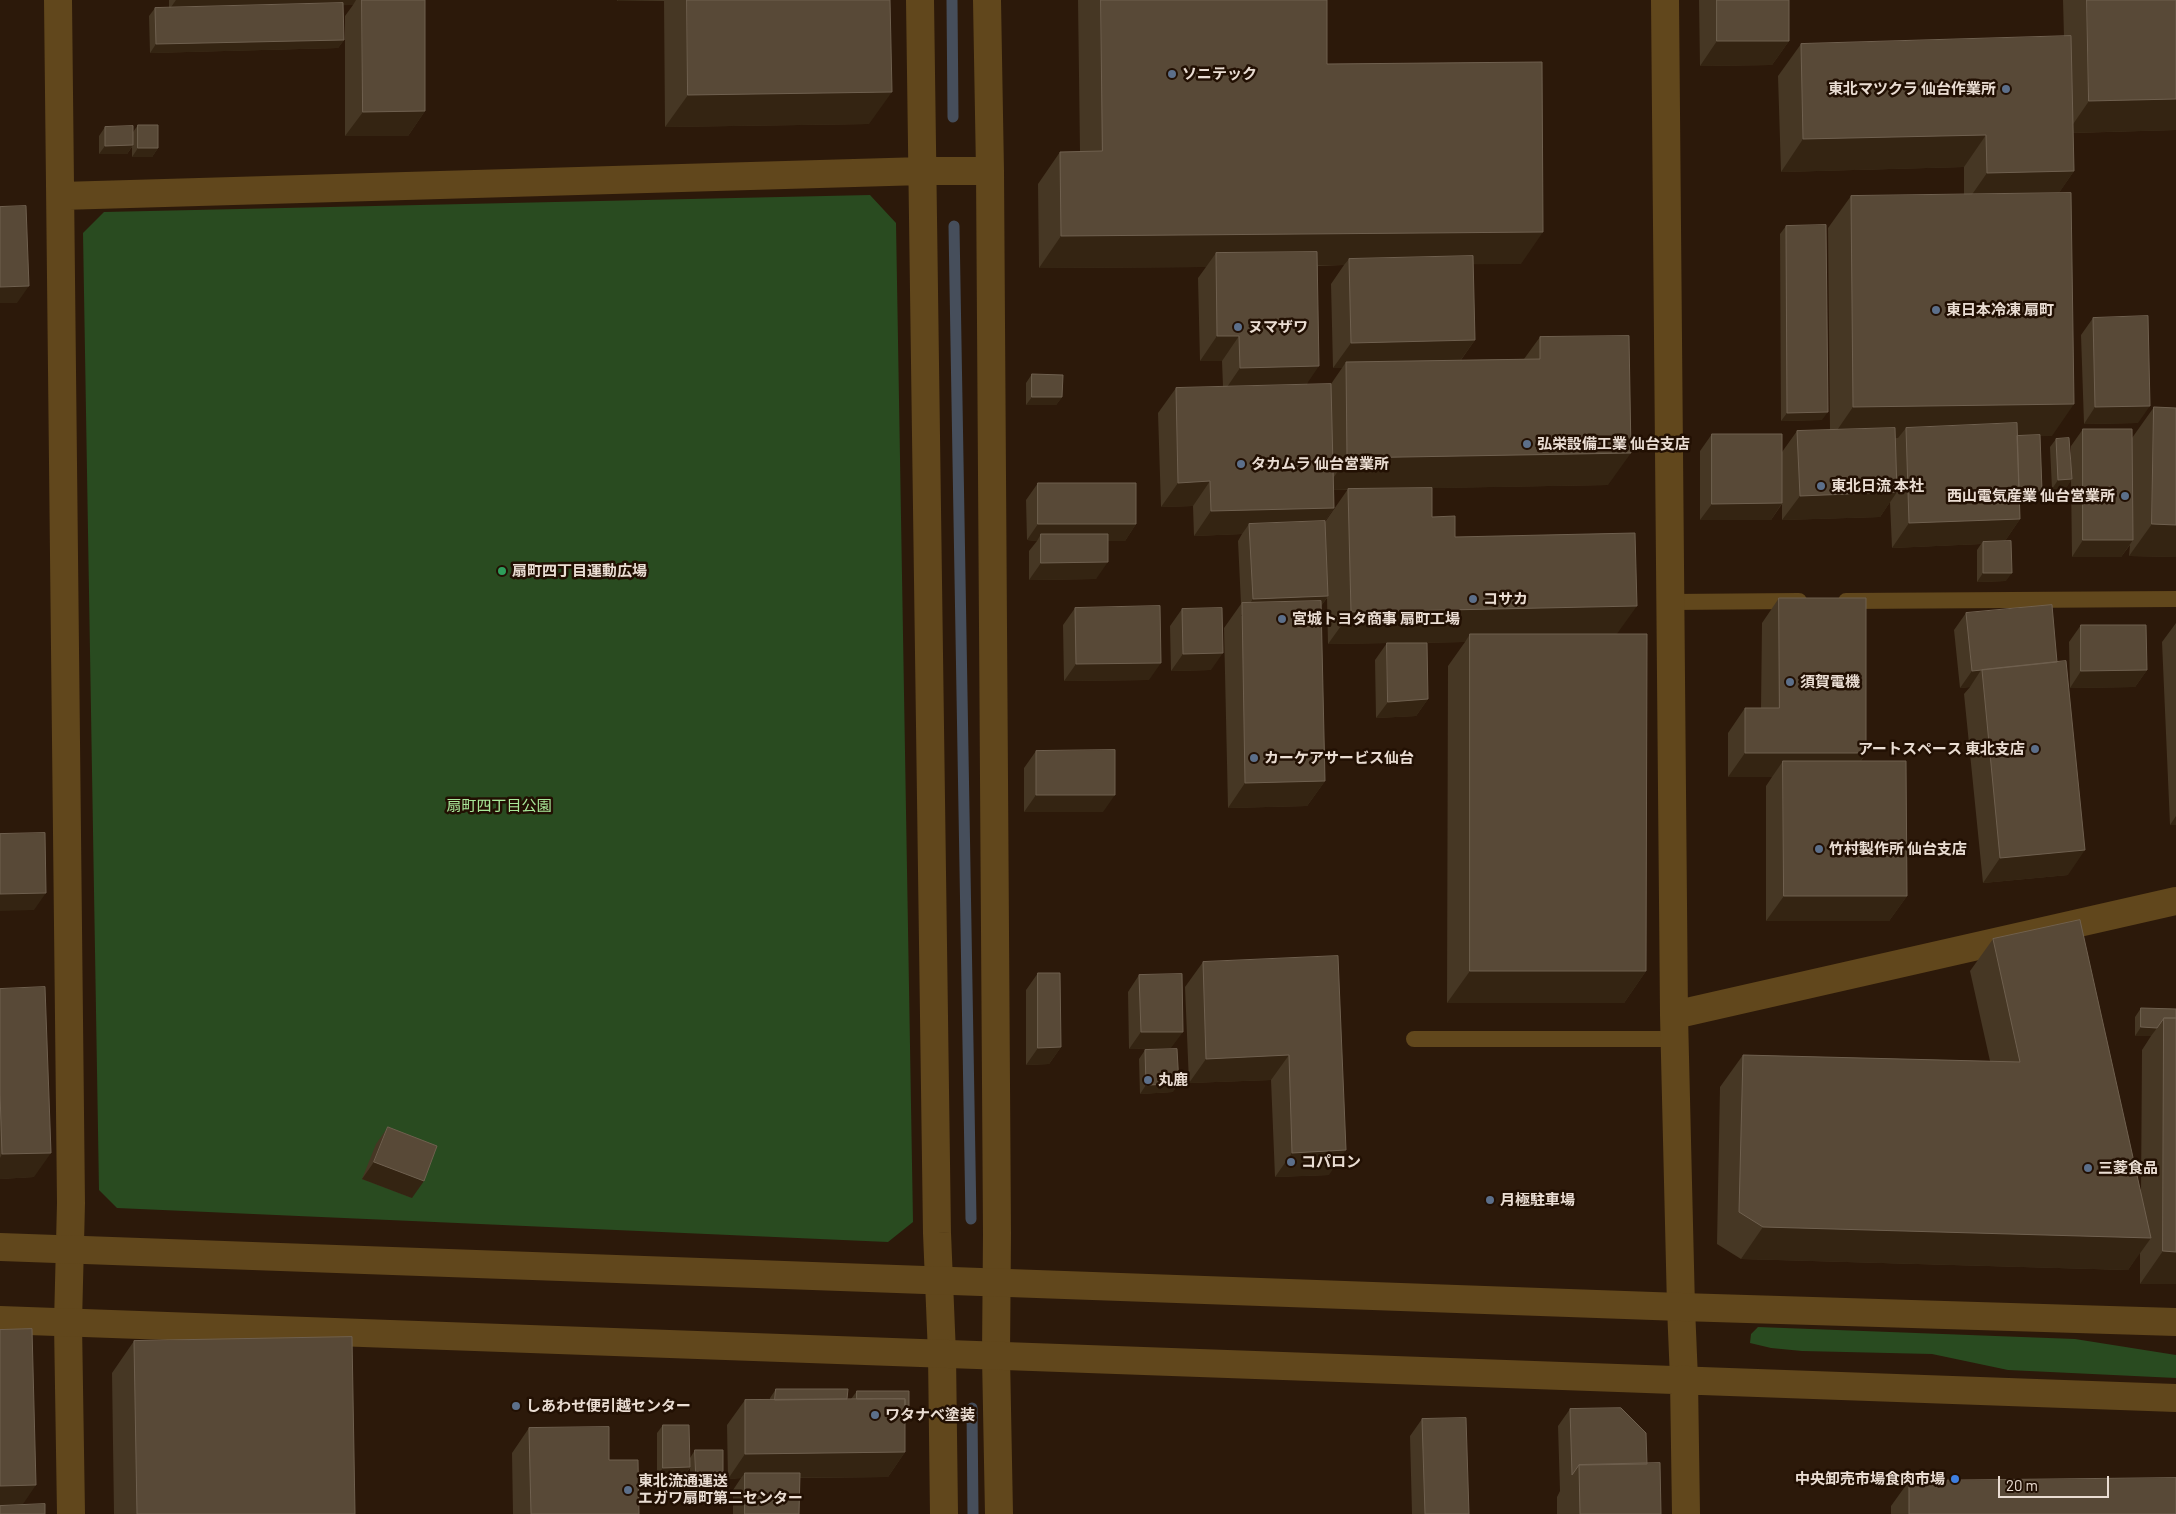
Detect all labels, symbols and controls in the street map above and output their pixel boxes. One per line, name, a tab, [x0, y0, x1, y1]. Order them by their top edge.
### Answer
place label: ソニテック	[1182, 65, 1257, 83]
marker: ソニテック	[1166, 68, 1178, 80]
place label: 東北マツクラ 仙台作業所	[1828, 80, 1996, 98]
marker: 東北マツクラ 仙台作業所	[2000, 83, 2012, 95]
place label: 東日本冷凍 扇町	[1946, 301, 2054, 319]
marker: 東日本冷凍 扇町	[1930, 304, 1942, 316]
place label: ヌマザワ	[1248, 318, 1308, 336]
marker: ヌマザワ	[1232, 321, 1244, 333]
place label: 弘栄設備工業 仙台支店	[1537, 435, 1690, 453]
marker: 弘栄設備工業 仙台支店	[1521, 438, 1533, 450]
place label: タカムラ 仙台営業所	[1251, 455, 1389, 473]
marker: タカムラ 仙台営業所	[1235, 458, 1247, 470]
place label: 東北日流 本社	[1831, 477, 1924, 495]
marker: 東北日流 本社	[1815, 480, 1827, 492]
place label: 西山電気産業 仙台営業所	[1947, 487, 2115, 505]
marker: 西山電気産業 仙台営業所	[2119, 490, 2131, 502]
place label: 扇町四丁目運動広場	[512, 562, 647, 580]
marker: 扇町四丁目運動広場	[496, 565, 508, 577]
place label: コサカ	[1483, 590, 1528, 608]
marker: コサカ	[1467, 593, 1479, 605]
place label: 宮城トヨタ商事 扇町工場	[1292, 610, 1460, 628]
marker: 宮城トヨタ商事 扇町工場	[1276, 613, 1288, 625]
place label: 須賀電機	[1800, 673, 1860, 691]
marker: 須賀電機	[1784, 676, 1796, 688]
place label: アートスペース 東北支店	[1858, 740, 2025, 758]
marker: アートスペース 東北支店	[2029, 743, 2041, 755]
place label: カーケアサービス仙台	[1264, 749, 1414, 767]
marker: カーケアサービス仙台	[1248, 752, 1260, 764]
park label: 扇町四丁目公園	[447, 797, 551, 815]
place label: 竹村製作所 仙台支店	[1829, 840, 1967, 858]
marker: 竹村製作所 仙台支店	[1813, 843, 1825, 855]
place label: 丸鹿	[1158, 1071, 1188, 1089]
marker: 丸鹿	[1142, 1074, 1154, 1086]
place label: コパロン	[1301, 1153, 1361, 1171]
marker: コパロン	[1285, 1156, 1297, 1168]
place label: 三菱食品	[2098, 1159, 2158, 1177]
marker: 三菱食品	[2082, 1162, 2094, 1174]
place label: 月極駐車場	[1500, 1191, 1575, 1209]
marker: 月極駐車場	[1484, 1194, 1496, 1206]
place label: しあわせ便引越センター	[526, 1397, 691, 1415]
marker: しあわせ便引越センター	[510, 1400, 522, 1412]
place label: ワタナベ塗装	[885, 1406, 975, 1424]
marker: ワタナベ塗装	[869, 1409, 881, 1421]
scale bar	[2001, 1466, 2112, 1498]
place label: 中央卸売市場食肉市場	[1795, 1470, 1945, 1488]
place label: 東北流通運送 エガワ扇町第二センター	[638, 1472, 803, 1507]
marker: 中央卸売市場食肉市場	[1949, 1473, 1961, 1485]
text: 20 m	[2006, 1476, 2038, 1494]
marker: 東北流通運送 エガワ扇町第二センター	[622, 1484, 634, 1496]

